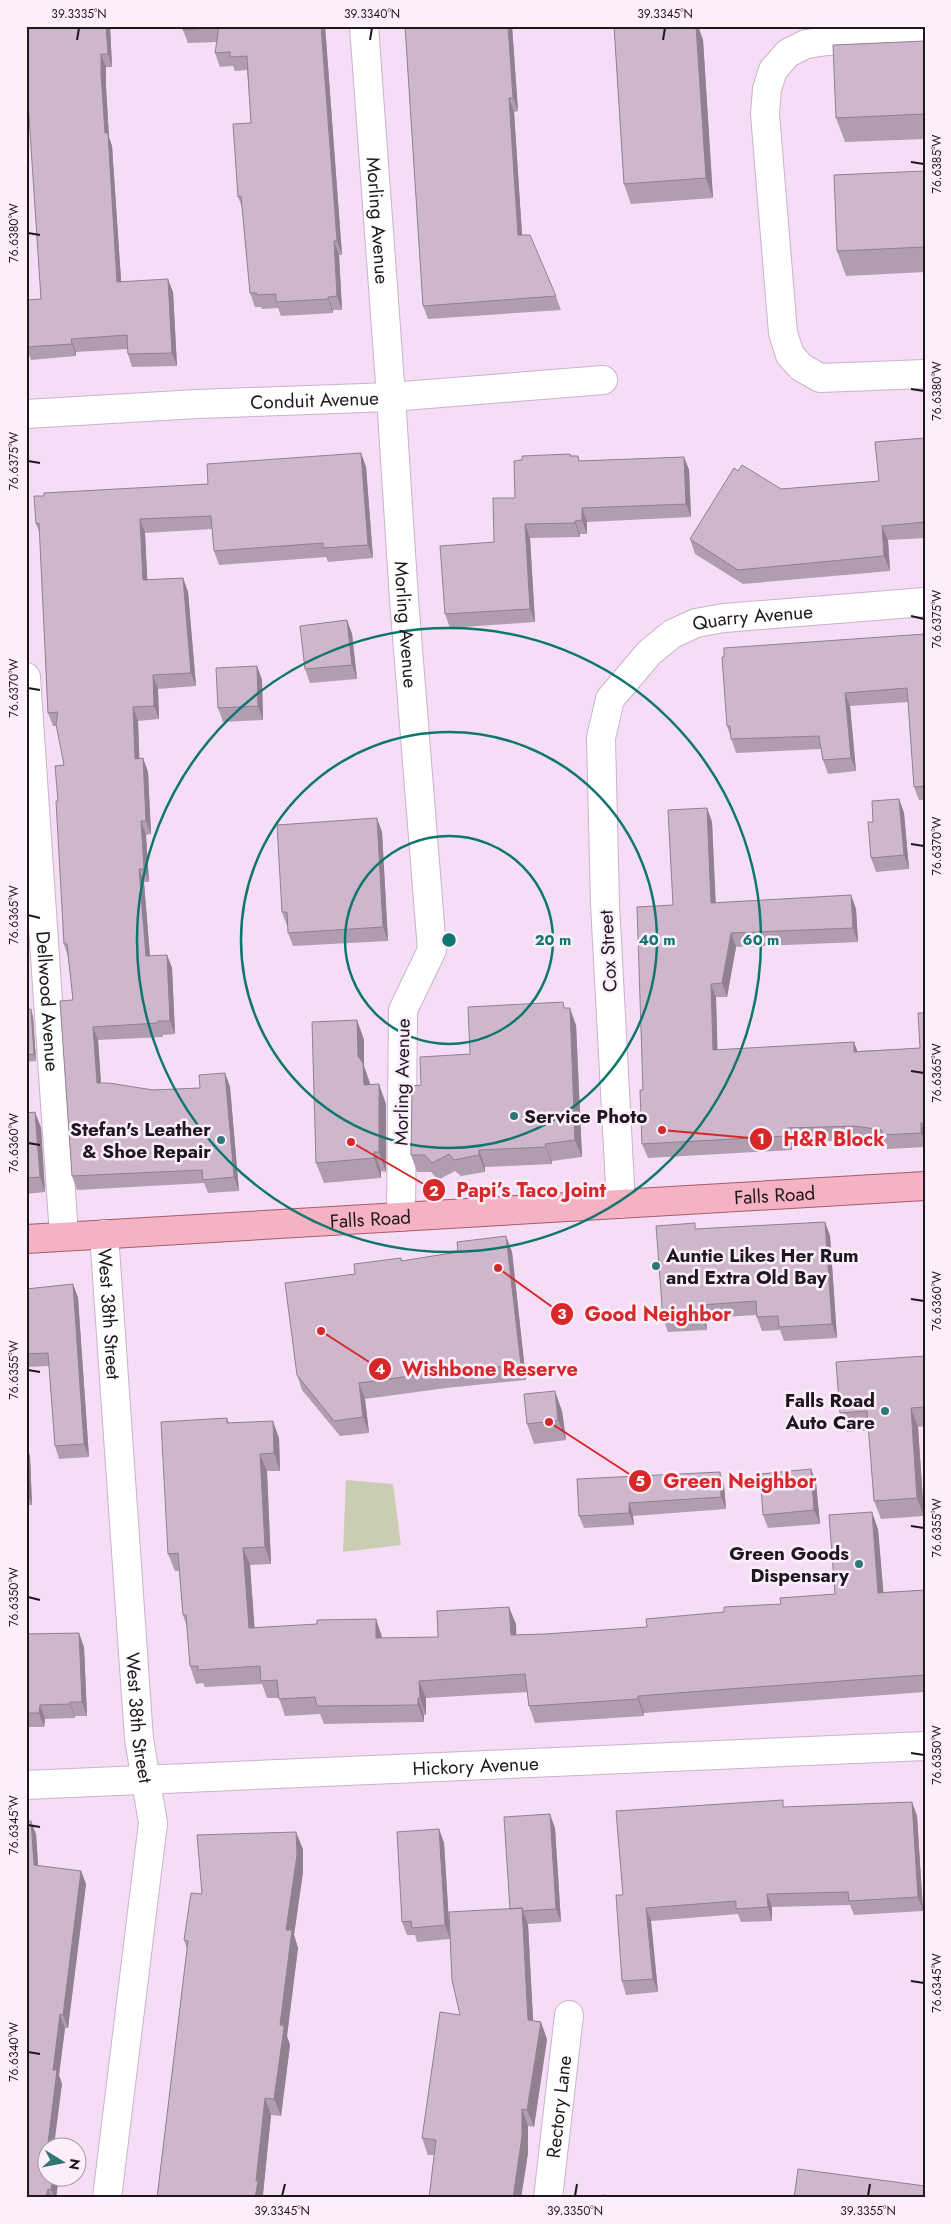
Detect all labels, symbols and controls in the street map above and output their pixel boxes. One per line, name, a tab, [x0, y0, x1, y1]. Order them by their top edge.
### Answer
text: 39.3335°N	[51, 5, 107, 23]
text: 39.3340°N	[344, 5, 400, 23]
text: 39.3345°N	[637, 5, 693, 23]
text: 76.6385°W	[928, 134, 946, 193]
street label: Morling Avenue	[360, 156, 396, 285]
text: 76.6380°W	[5, 203, 23, 263]
text: 76.6380°W	[928, 361, 946, 421]
street label: Conduit Avenue	[250, 384, 380, 416]
text: 76.6375°W	[5, 432, 23, 490]
street label: Morling Avenue	[388, 560, 425, 689]
text: 76.6375°W	[928, 590, 946, 648]
street label: Quarry Avenue	[690, 597, 814, 637]
text: 76.6370°W	[5, 658, 23, 717]
text: 76.6370°W	[928, 816, 946, 875]
text: 76.6365°W	[5, 885, 23, 945]
street label: Cox Street	[592, 909, 624, 993]
text: 20 m	[535, 929, 571, 951]
text: 40 m	[638, 929, 676, 951]
text: 60 m	[743, 929, 779, 951]
street label: Dellwood Avenue	[30, 930, 66, 1073]
centre of rings	[440, 931, 458, 949]
street label: Morling Avenue	[387, 1018, 417, 1146]
text: 76.6365°W	[928, 1043, 946, 1103]
place label: Service Photo	[524, 1103, 647, 1130]
marker: Service Photo	[508, 1110, 520, 1122]
text: 76.6360°W	[5, 1113, 23, 1173]
place label: Stefan's Leather & Shoe Repair	[70, 1116, 211, 1165]
callout: H&R Block	[748, 1121, 895, 1156]
text: H&R Block	[783, 1125, 885, 1154]
text: 1	[757, 1128, 765, 1150]
marker: Stefan's Leather & Shoe Repair	[215, 1134, 227, 1146]
callout: Papi’s Taco Joint	[421, 1173, 616, 1208]
text: Papi’s Taco Joint	[456, 1176, 606, 1205]
street label: Falls Road	[733, 1179, 816, 1211]
text: 2	[429, 1180, 439, 1202]
street label: Falls Road	[329, 1203, 412, 1235]
place label: Auntie Likes Her Rum and Extra Old Bay	[665, 1242, 859, 1291]
street label: West 38th Street	[92, 1247, 128, 1381]
marker: Auntie Likes Her Rum and Extra Old Bay	[650, 1260, 662, 1272]
text: 76.6360°W	[928, 1271, 946, 1331]
callout: Good Neighbor	[549, 1296, 741, 1331]
text: Good Neighbor	[584, 1300, 732, 1329]
text: 3	[557, 1303, 567, 1325]
text: 76.6355°W	[5, 1340, 23, 1400]
callout: Wishbone Reserve	[367, 1351, 588, 1386]
text: Wishbone Reserve	[402, 1355, 578, 1384]
text: 4	[375, 1358, 385, 1380]
place label: Falls Road Auto Care	[785, 1387, 875, 1436]
marker: Falls Road Auto Care	[879, 1405, 891, 1417]
callout: Green Neighbor	[628, 1463, 826, 1498]
text: Green Neighbor	[663, 1467, 817, 1496]
text: 5	[635, 1470, 645, 1492]
text: 76.6355°W	[928, 1498, 946, 1558]
place label: Green Goods Dispensary	[729, 1540, 850, 1589]
marker: Green Goods Dispensary	[853, 1558, 865, 1570]
text: 76.6350°W	[5, 1567, 23, 1627]
street label: West 38th Street	[120, 1651, 160, 1786]
text: 76.6350°W	[928, 1725, 946, 1785]
street label: Hickory Avenue	[412, 1749, 540, 1782]
text: 76.6345°W	[5, 1795, 23, 1855]
text: 76.6345°W	[928, 1953, 946, 2013]
text: 76.6340°W	[5, 2022, 23, 2082]
street label: Rectory Lane	[539, 2054, 578, 2159]
north arrow	[38, 2136, 88, 2186]
text: N	[64, 2157, 86, 2171]
text: 39.3345°N	[254, 2202, 310, 2220]
text: 39.3350°N	[547, 2202, 603, 2220]
text: 39.3355°N	[840, 2202, 896, 2220]

